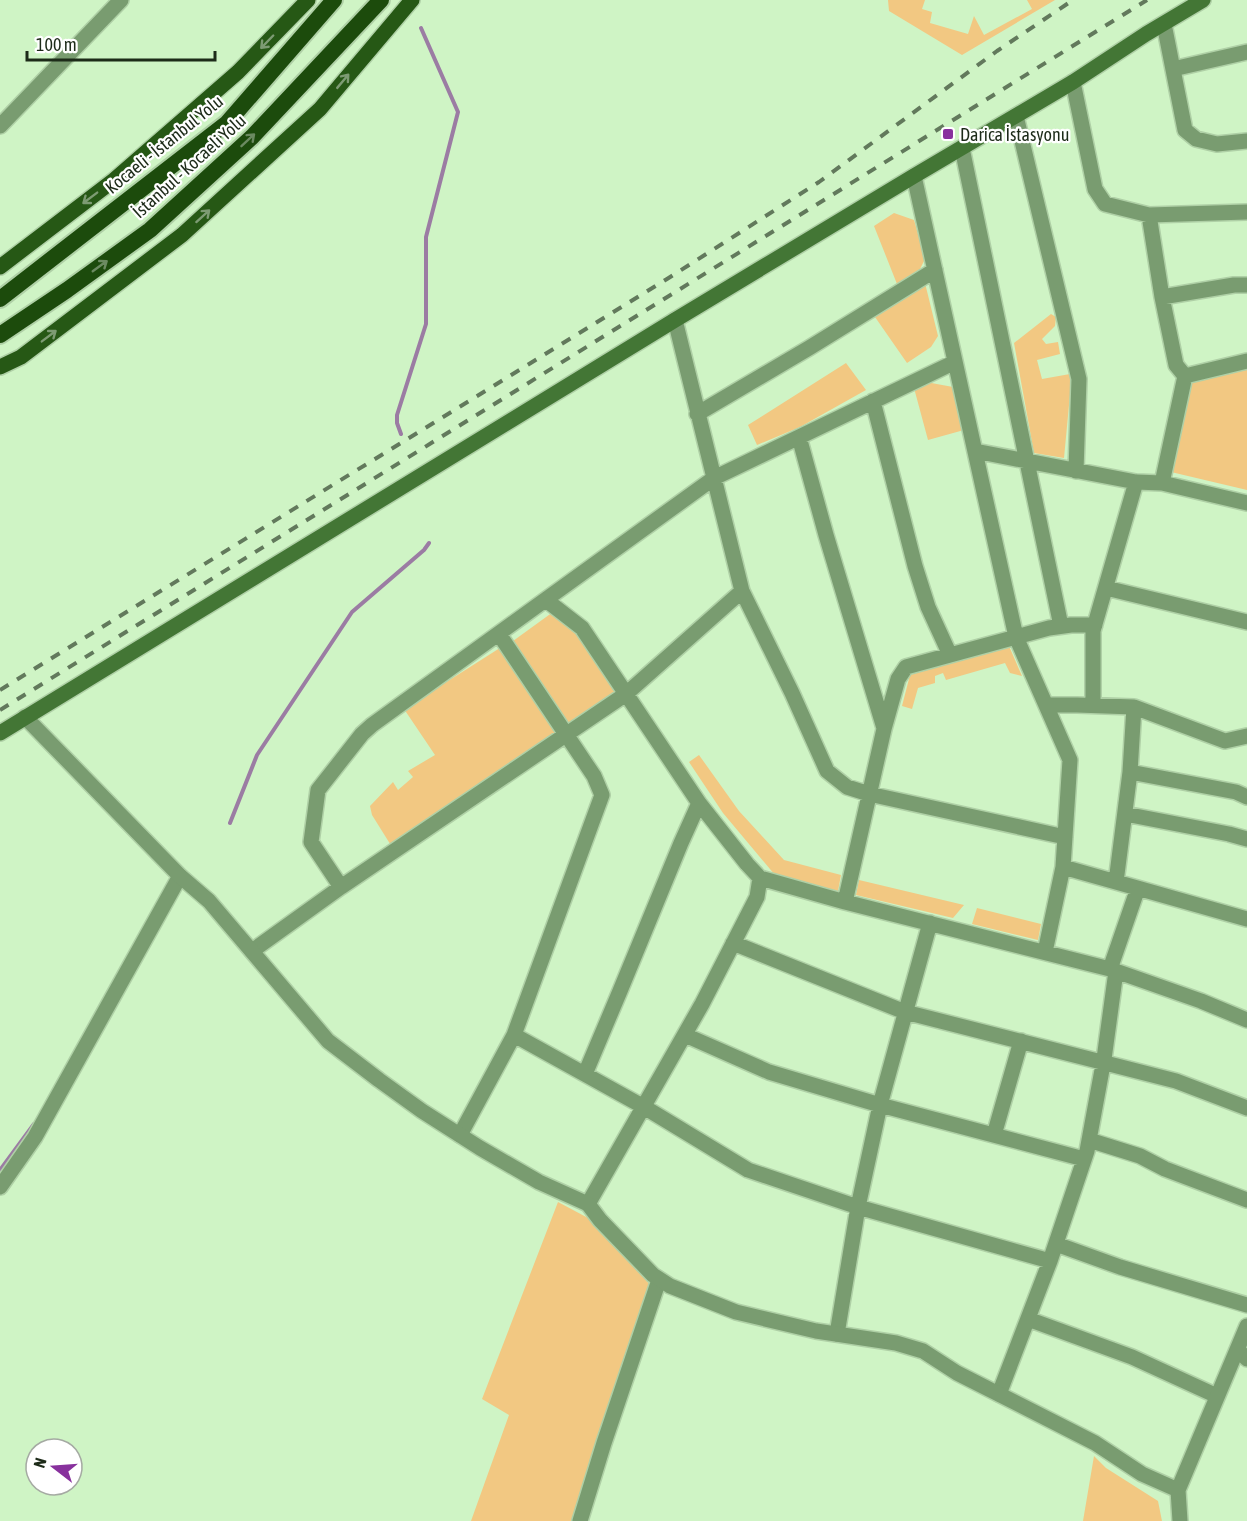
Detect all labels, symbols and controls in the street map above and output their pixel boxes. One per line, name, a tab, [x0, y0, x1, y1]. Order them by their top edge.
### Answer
scale bar	[27, 24, 214, 62]
text: 100 m	[36, 34, 77, 55]
one-way arrow	[260, 34, 275, 49]
one-way arrow	[337, 73, 350, 89]
street label: Kocaeli - İstanbul Yolu	[101, 90, 227, 198]
street label: İstanbul - Kocaeli Yolu	[128, 110, 250, 222]
place label: Darica İstasyonu	[960, 124, 1069, 145]
marker: Darica İstasyonu	[941, 127, 955, 141]
one-way arrow	[241, 133, 256, 147]
one-way arrow	[82, 192, 98, 205]
one-way arrow	[195, 209, 210, 223]
one-way arrow	[91, 260, 107, 272]
one-way arrow	[41, 329, 57, 342]
north arrow	[24, 1437, 84, 1497]
text: N	[30, 1455, 50, 1470]

